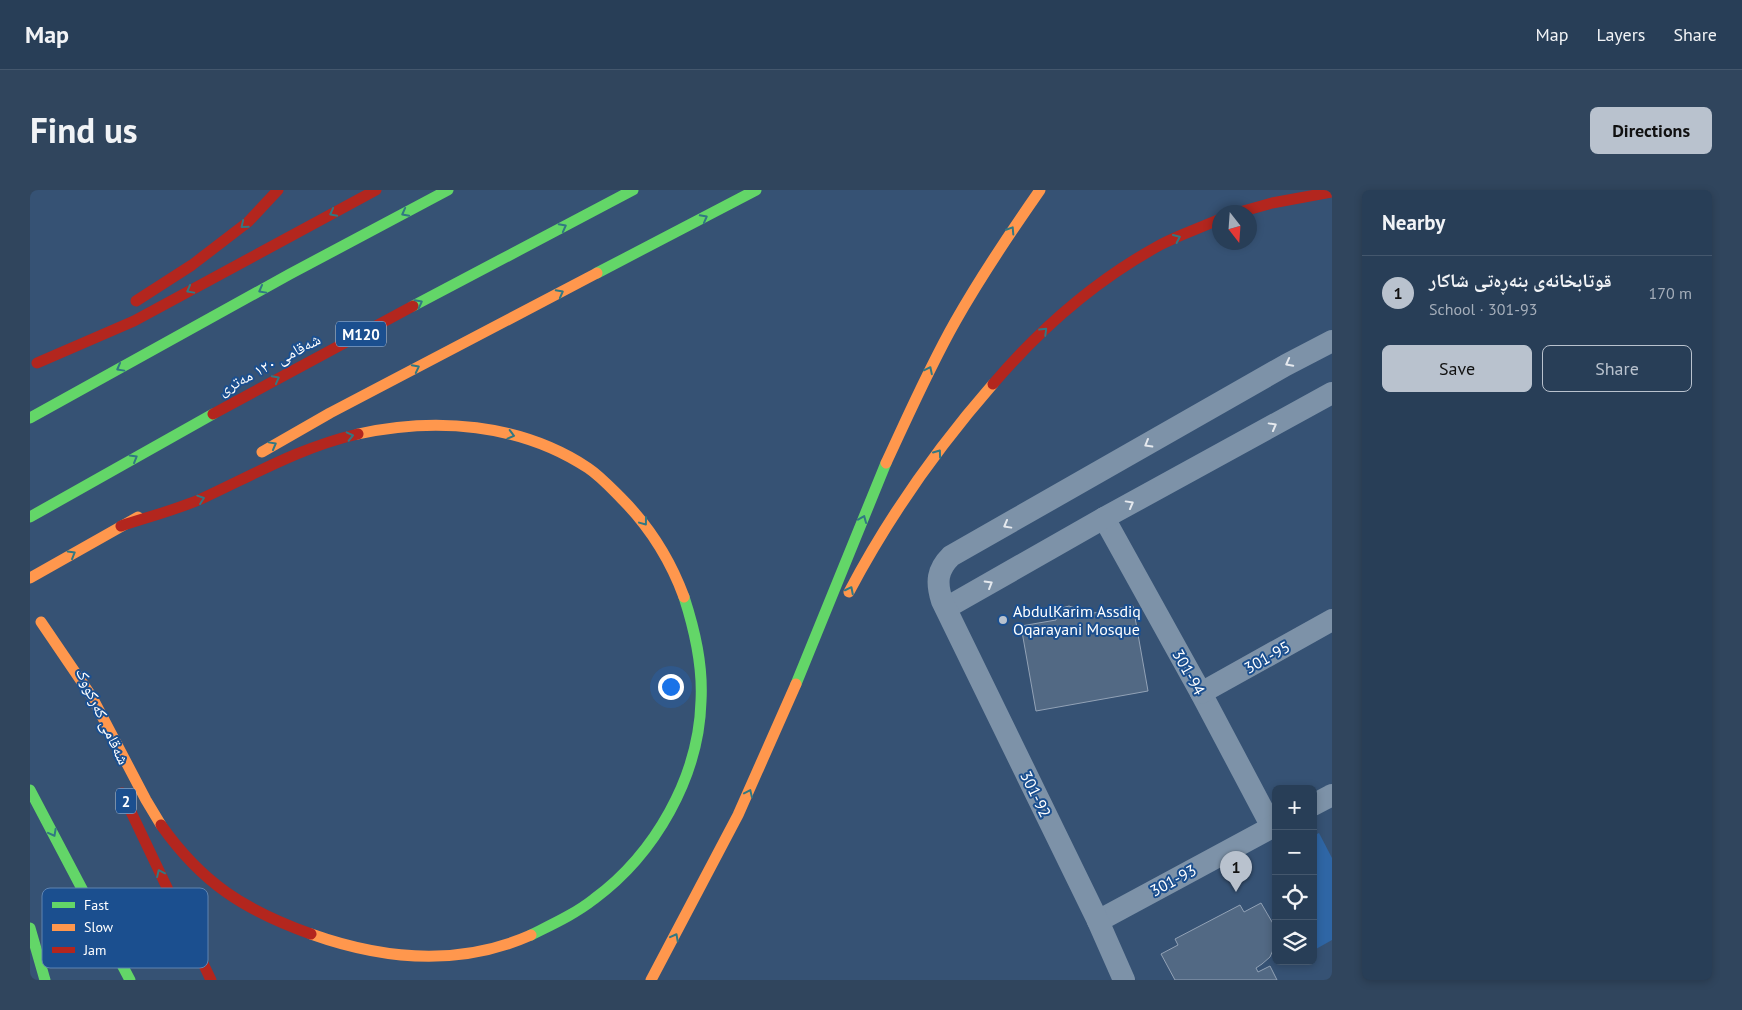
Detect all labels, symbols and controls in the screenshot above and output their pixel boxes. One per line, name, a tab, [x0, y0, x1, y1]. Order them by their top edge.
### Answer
text: Map	[25, 19, 69, 50]
text: Map	[1536, 23, 1568, 46]
text: Layers	[1596, 23, 1645, 46]
text: Share	[1673, 23, 1717, 46]
text: Find us	[30, 107, 138, 153]
button: Directions	[1590, 107, 1712, 154]
north arrow	[1212, 205, 1257, 250]
one-way arrow	[329, 207, 338, 217]
one-way arrow	[402, 207, 411, 217]
text: Nearby	[1382, 209, 1445, 236]
one-way arrow	[699, 214, 708, 224]
one-way arrow	[241, 220, 250, 228]
one-way arrow	[558, 223, 567, 233]
one-way arrow	[1005, 227, 1014, 236]
one-way arrow	[1172, 234, 1181, 244]
text: قوتابخانەی بنەڕەتی شاکار	[1429, 268, 1612, 292]
text: 1	[1393, 283, 1403, 303]
text: 170 m	[1649, 283, 1692, 303]
one-way arrow	[186, 284, 195, 294]
one-way arrow	[258, 284, 267, 294]
one-way arrow	[555, 290, 564, 300]
one-way arrow	[414, 299, 423, 309]
text: School · 301-93	[1429, 299, 1537, 319]
road number: M120	[336, 322, 386, 346]
one-way arrow	[1038, 328, 1047, 337]
street label: شەقامی ١٢٠ مەتری	[214, 329, 324, 400]
button: Save	[1382, 345, 1532, 392]
button: Share	[1542, 345, 1692, 392]
one-way arrow	[1285, 357, 1294, 367]
one-way arrow	[116, 362, 125, 372]
one-way arrow	[411, 364, 420, 374]
one-way arrow	[923, 366, 933, 375]
one-way arrow	[270, 375, 279, 385]
one-way arrow	[1267, 422, 1276, 432]
one-way arrow	[506, 429, 515, 440]
one-way arrow	[346, 431, 355, 442]
one-way arrow	[1144, 438, 1153, 448]
one-way arrow	[267, 442, 276, 452]
one-way arrow	[932, 449, 941, 459]
one-way arrow	[128, 454, 137, 464]
one-way arrow	[196, 494, 204, 504]
one-way arrow	[1125, 500, 1134, 510]
one-way arrow	[857, 515, 868, 524]
one-way arrow	[638, 516, 647, 526]
one-way arrow	[1003, 518, 1012, 528]
one-way arrow	[67, 550, 76, 560]
one-way arrow	[983, 580, 992, 590]
one-way arrow	[844, 586, 854, 595]
place label: AbdulKarim Assdiq Oqarayani Mosque	[1013, 601, 1141, 639]
marker: AbdulKarim Assdiq Oqarayani Mosque	[997, 614, 1009, 626]
street label: 301-95	[1241, 636, 1293, 678]
street label: 301-94	[1168, 646, 1210, 699]
street label: شەقامی کەرکووک	[71, 665, 134, 768]
your location	[658, 674, 684, 700]
street label: 301-92	[1016, 767, 1056, 821]
map controls	[1272, 785, 1317, 965]
button: +	[1272, 785, 1317, 830]
road number: 2	[116, 788, 136, 814]
one-way arrow	[742, 789, 753, 798]
one-way arrow	[47, 828, 57, 837]
button: −	[1272, 830, 1317, 875]
pin: 1	[1220, 851, 1252, 892]
street label: 301-93	[1147, 860, 1199, 900]
one-way arrow	[156, 869, 166, 878]
button: locate	[1272, 875, 1317, 920]
legend	[42, 888, 208, 968]
text: Fast	[84, 896, 109, 914]
text: Slow	[84, 918, 114, 936]
button: layers	[1272, 920, 1317, 965]
one-way arrow	[668, 934, 678, 943]
text: Jam	[83, 941, 106, 959]

